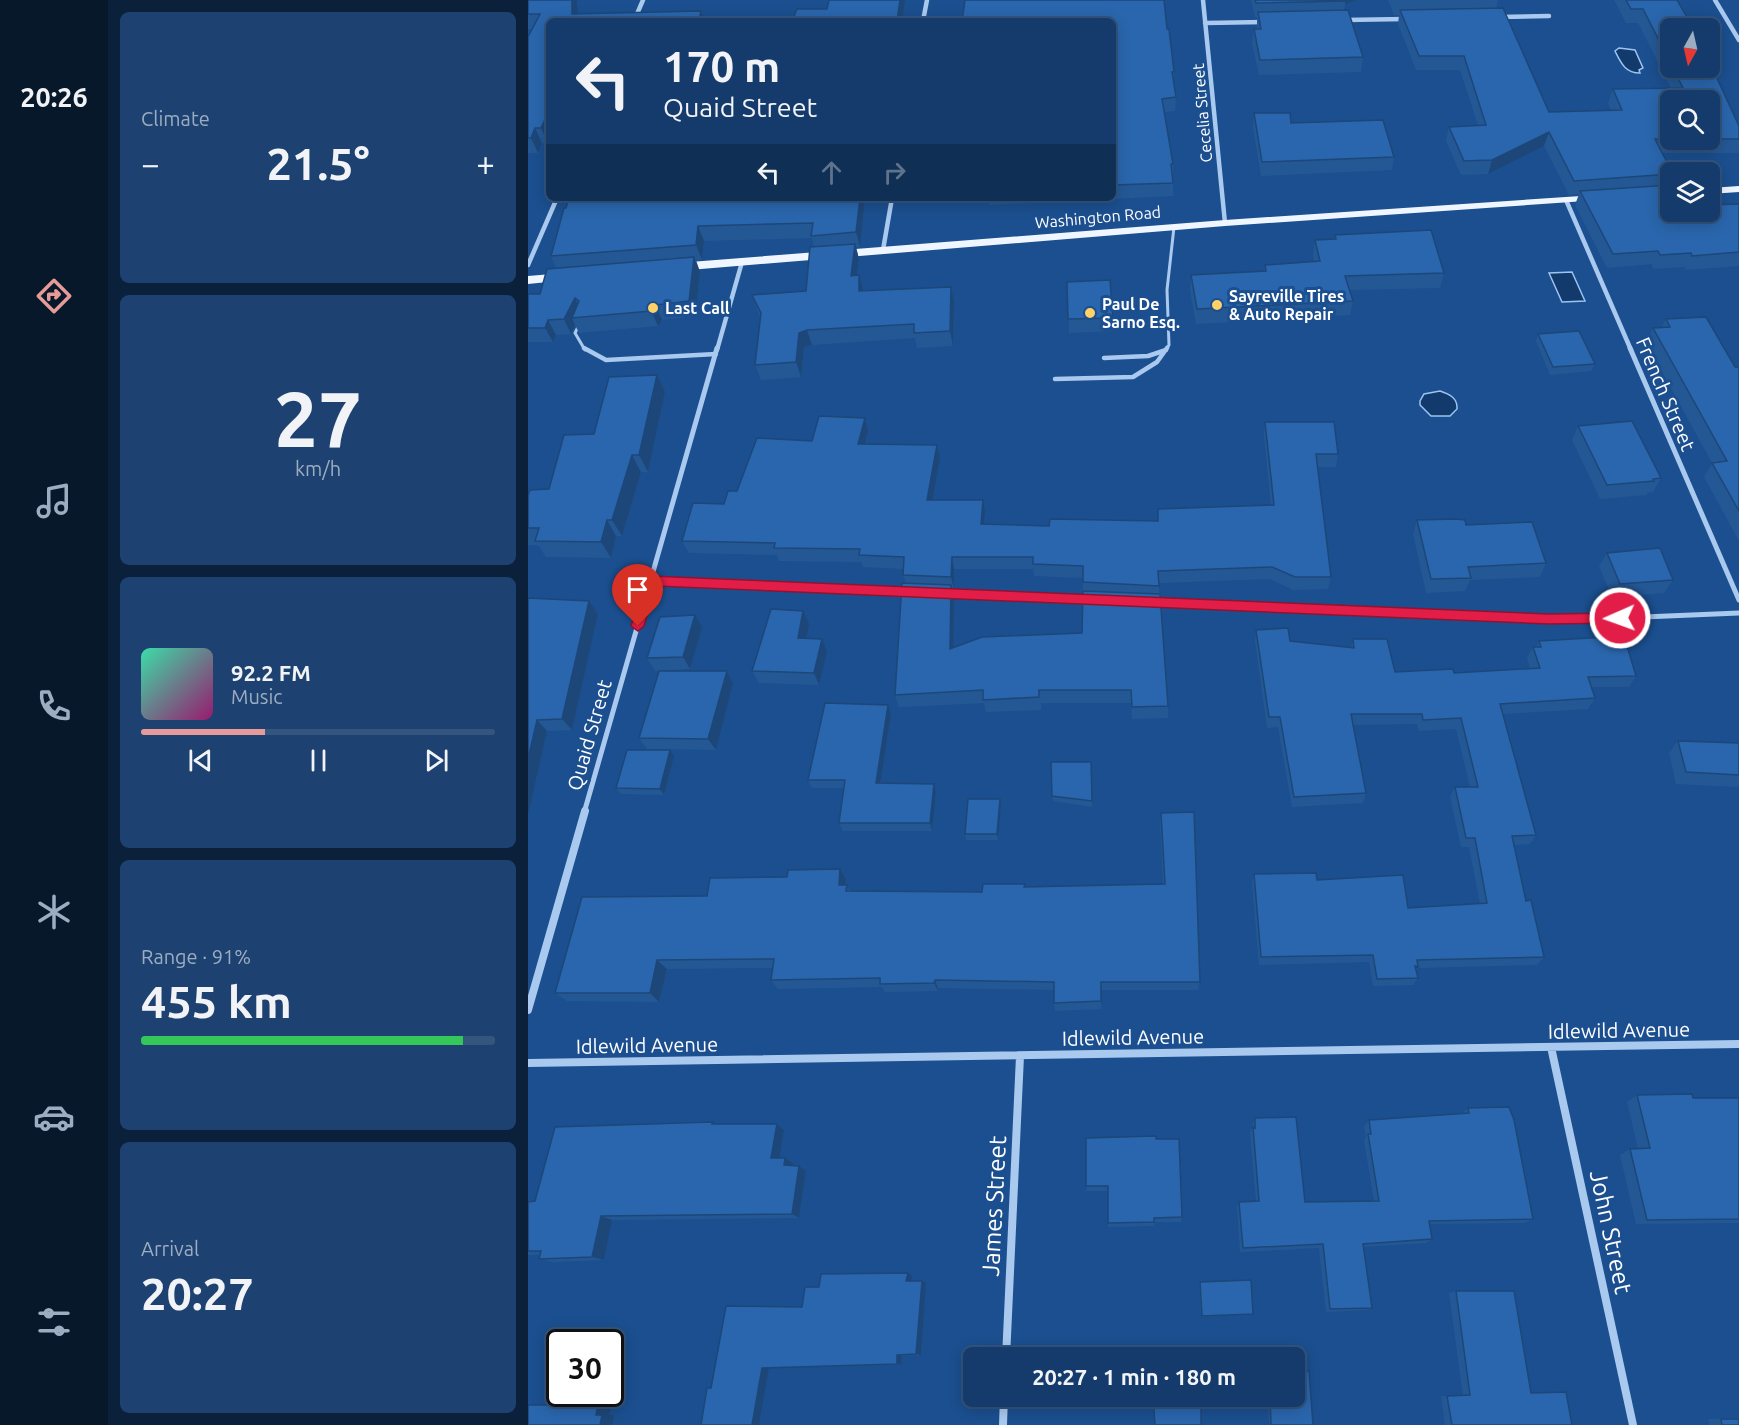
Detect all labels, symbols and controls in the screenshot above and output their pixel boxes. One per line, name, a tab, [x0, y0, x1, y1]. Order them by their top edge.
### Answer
north arrow	[1660, 18, 1720, 78]
map controls	[1660, 18, 1720, 222]
icon: left	[564, 42, 642, 120]
text: 170 m	[663, 43, 780, 90]
street label: Cecelia Street	[1189, 62, 1215, 163]
text: 20:26	[20, 82, 88, 112]
button: search	[1660, 90, 1720, 150]
text: Quaid Street	[663, 92, 817, 122]
text: Climate	[141, 107, 210, 130]
text: 21.5°	[266, 138, 370, 189]
text: −	[141, 145, 160, 182]
text: +	[476, 145, 495, 182]
icon: left	[752, 156, 785, 189]
icon: ahead	[815, 156, 848, 189]
icon: right	[878, 156, 911, 189]
button: layers	[1660, 162, 1720, 222]
street label: Washington Road	[1034, 203, 1162, 231]
icon: directions	[33, 275, 75, 317]
place label: Sayreville Tires & Auto Repair	[1229, 287, 1344, 323]
place label: Paul De Sarno Esq.	[1102, 295, 1180, 331]
marker: Sayreville Tires & Auto Repair	[1210, 298, 1224, 312]
place label: Last Call	[665, 299, 730, 317]
marker: Last Call	[646, 301, 660, 315]
marker: Paul De Sarno Esq.	[1083, 306, 1097, 320]
street label: French Street	[1632, 334, 1700, 454]
text: 27	[274, 374, 362, 462]
text: km/h	[295, 457, 341, 480]
icon: music	[33, 480, 75, 522]
pin	[612, 564, 663, 626]
icon: arrive	[621, 573, 654, 606]
position arrow	[1588, 586, 1652, 650]
text: 92.2 FM	[231, 660, 311, 685]
street label: Quaid Street	[562, 677, 616, 793]
icon: phone	[33, 685, 75, 727]
text: Music	[231, 685, 283, 708]
icon: previous	[184, 744, 217, 777]
icon: pause	[302, 744, 335, 777]
icon: next	[420, 744, 453, 777]
icon: climate	[33, 891, 75, 933]
text: Range · 91%	[141, 945, 251, 968]
text: 455 km	[141, 976, 292, 1027]
street label: Idlewild Avenue	[1548, 1017, 1690, 1043]
street label: Idlewild Avenue	[1062, 1024, 1204, 1050]
street label: Idlewild Avenue	[576, 1032, 718, 1058]
icon: car	[33, 1096, 75, 1138]
street label: James Street	[977, 1134, 1011, 1277]
street label: John Street	[1585, 1168, 1637, 1297]
text: Arrival	[141, 1237, 199, 1260]
text: 20:27	[141, 1268, 254, 1319]
icon: filters	[33, 1301, 75, 1343]
speed limit sign: 30	[546, 1329, 624, 1407]
text: 20:27 · 1 min · 180 m	[1032, 1364, 1236, 1389]

